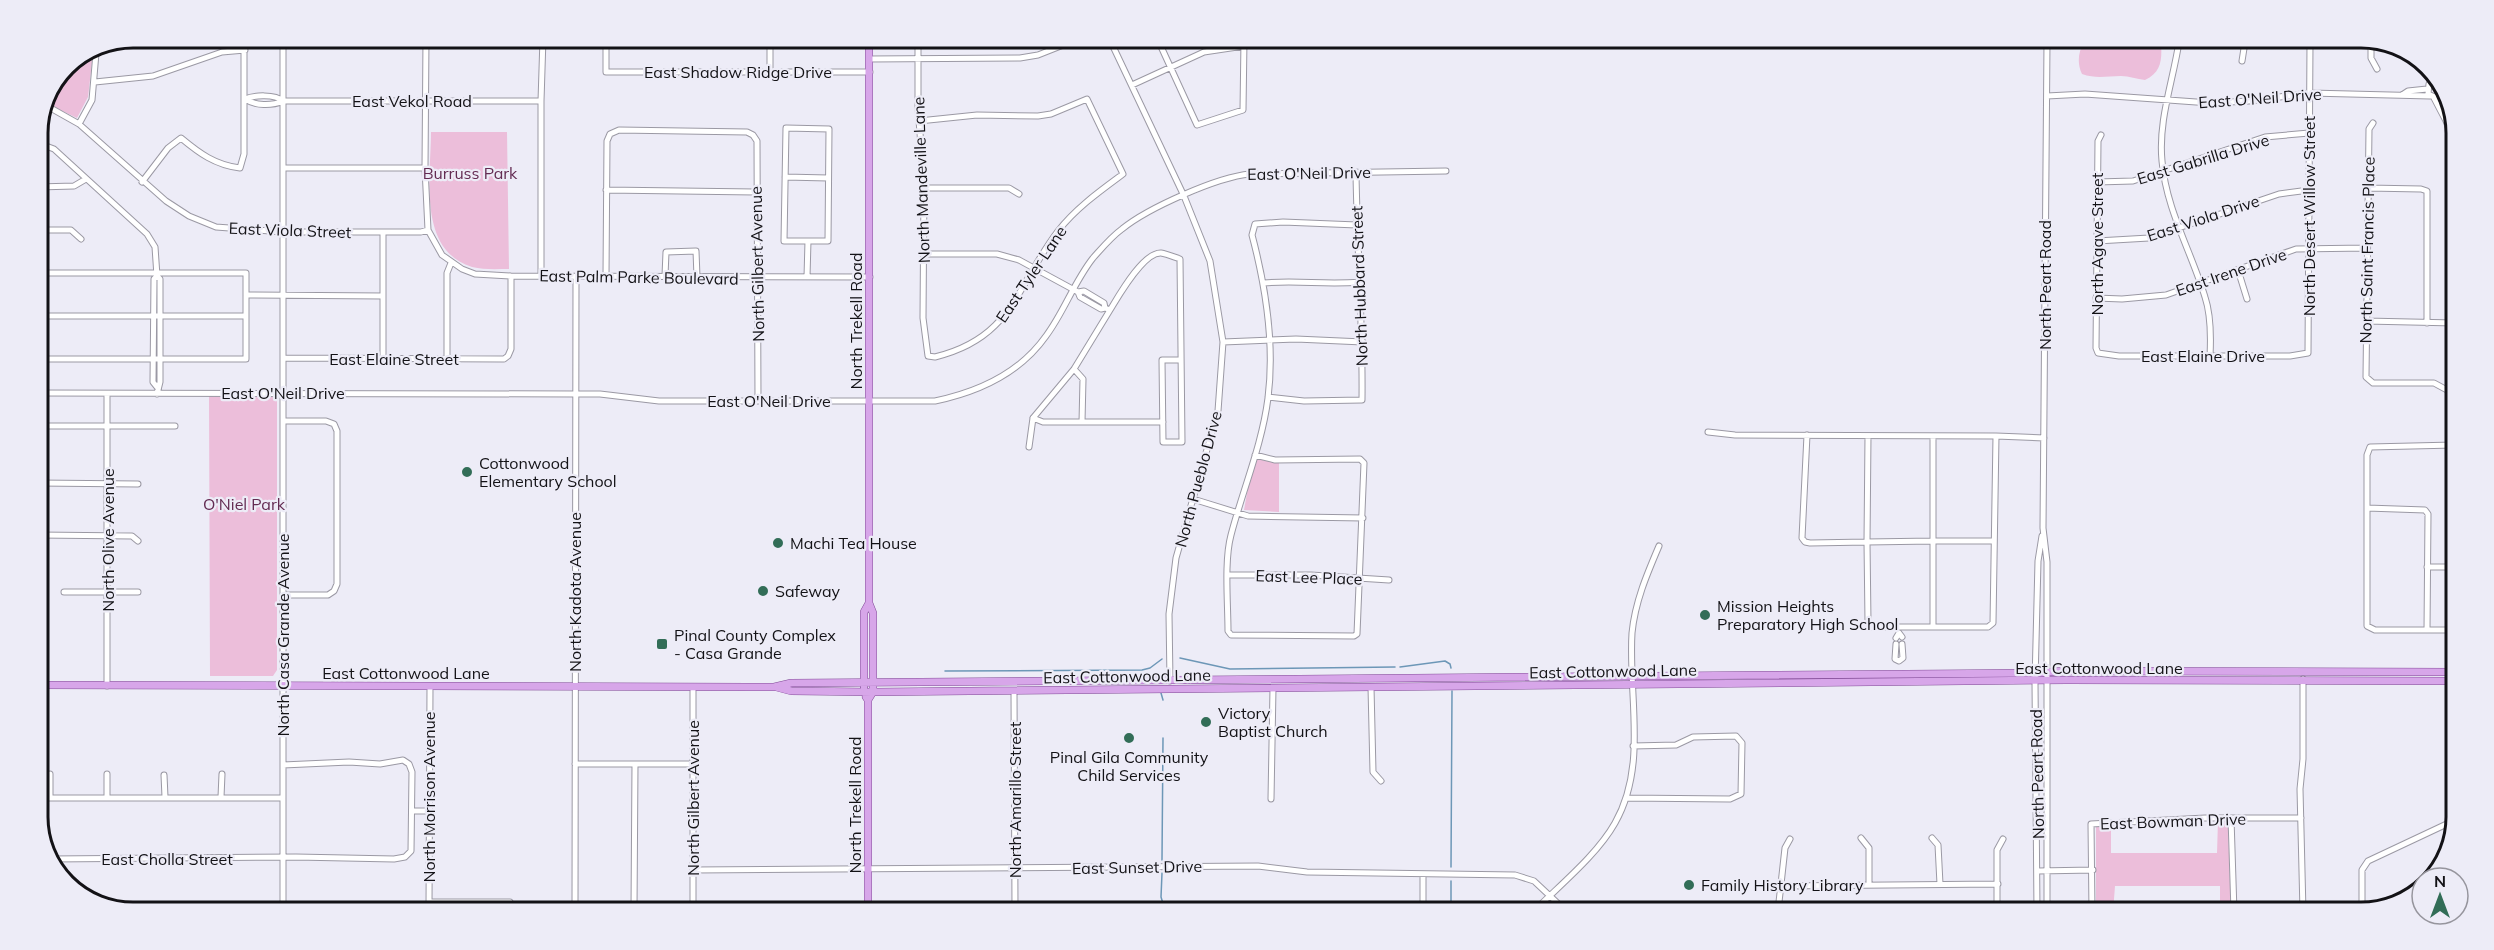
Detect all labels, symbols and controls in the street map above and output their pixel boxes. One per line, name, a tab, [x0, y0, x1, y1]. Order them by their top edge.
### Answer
street label: East Shadow Ridge Drive	[644, 62, 832, 82]
street label: East O'Neil Drive	[2198, 84, 2322, 112]
street label: East Vekol Road	[352, 91, 472, 111]
street label: North Mandeville Lane	[908, 96, 934, 264]
street label: North Desert Willow Street	[2299, 115, 2319, 316]
street label: East Gabrilla Drive	[2135, 129, 2271, 189]
street label: North Saint Francis Place	[2355, 157, 2379, 343]
street label: East O'Neil Drive	[1247, 162, 1371, 184]
park label: Burruss Park	[423, 163, 518, 183]
street label: North Agave Street	[2087, 172, 2107, 315]
street label: North Gilbert Avenue	[746, 186, 768, 342]
street label: East Viola Drive	[2144, 190, 2262, 246]
street label: North Hubbard Street	[1346, 205, 1372, 367]
street label: East Viola Street	[228, 218, 352, 242]
street label: North Peart Road	[2035, 220, 2055, 350]
street label: East Tyler Lane	[991, 222, 1071, 326]
street label: East Irene Drive	[2173, 244, 2289, 300]
street label: North Trekell Road	[846, 252, 866, 390]
street label: East Palm Parke Boulevard	[539, 265, 739, 289]
street label: East Elaine Drive	[2141, 346, 2265, 366]
street label: East Elaine Street	[329, 349, 459, 369]
street label: East O'Neil Drive	[221, 383, 345, 403]
street label: East O'Neil Drive	[707, 391, 831, 411]
street label: North Pueblo Drive	[1170, 409, 1226, 549]
place label: Cottonwood Elementary School	[479, 453, 617, 491]
marker: Cottonwood Elementary School	[460, 465, 474, 479]
street label: North Olive Avenue	[98, 468, 118, 612]
park label: O'Niel Park	[203, 494, 286, 514]
street label: North Kadota Avenue	[565, 512, 585, 672]
street label: North Casa Grande Avenue	[273, 533, 293, 737]
place label: Machi Tea House	[790, 533, 917, 553]
marker: Machi Tea House	[771, 536, 785, 550]
street label: East Lee Place	[1255, 565, 1363, 589]
place label: Safeway	[775, 581, 841, 601]
marker: Safeway	[756, 584, 770, 598]
place label: Mission Heights Preparatory High School	[1717, 596, 1898, 634]
marker: Mission Heights Preparatory High School	[1698, 608, 1712, 622]
place label: Pinal County Complex - Casa Grande	[674, 625, 836, 663]
marker: Pinal County Complex - Casa Grande	[655, 637, 669, 651]
street label: East Cottonwood Lane	[2015, 658, 2183, 678]
street label: East Cottonwood Lane	[1529, 660, 1697, 682]
street label: East Cottonwood Lane	[322, 663, 490, 683]
street label: East Cottonwood Lane	[1043, 665, 1211, 687]
place label: Victory Baptist Church	[1218, 703, 1328, 741]
street label: North Peart Road	[2026, 709, 2048, 839]
street label: North Morrison Avenue	[419, 711, 439, 883]
marker: Victory Baptist Church	[1199, 715, 1213, 729]
street label: North Gilbert Avenue	[683, 720, 703, 876]
street label: North Amarillo Street	[1005, 721, 1025, 878]
marker: Pinal Gila Community Child Services	[1122, 731, 1136, 745]
street label: North Trekell Road	[845, 736, 865, 874]
place label: Pinal Gila Community Child Services	[1050, 747, 1209, 785]
street label: East Bowman Drive	[2100, 808, 2246, 834]
street label: East Cholla Street	[101, 849, 233, 869]
street label: East Sunset Drive	[1072, 856, 1202, 878]
north arrow	[2410, 866, 2470, 926]
text: N	[2434, 871, 2446, 891]
place label: Family History Library	[1701, 875, 1864, 895]
marker: Family History Library	[1682, 878, 1696, 892]

